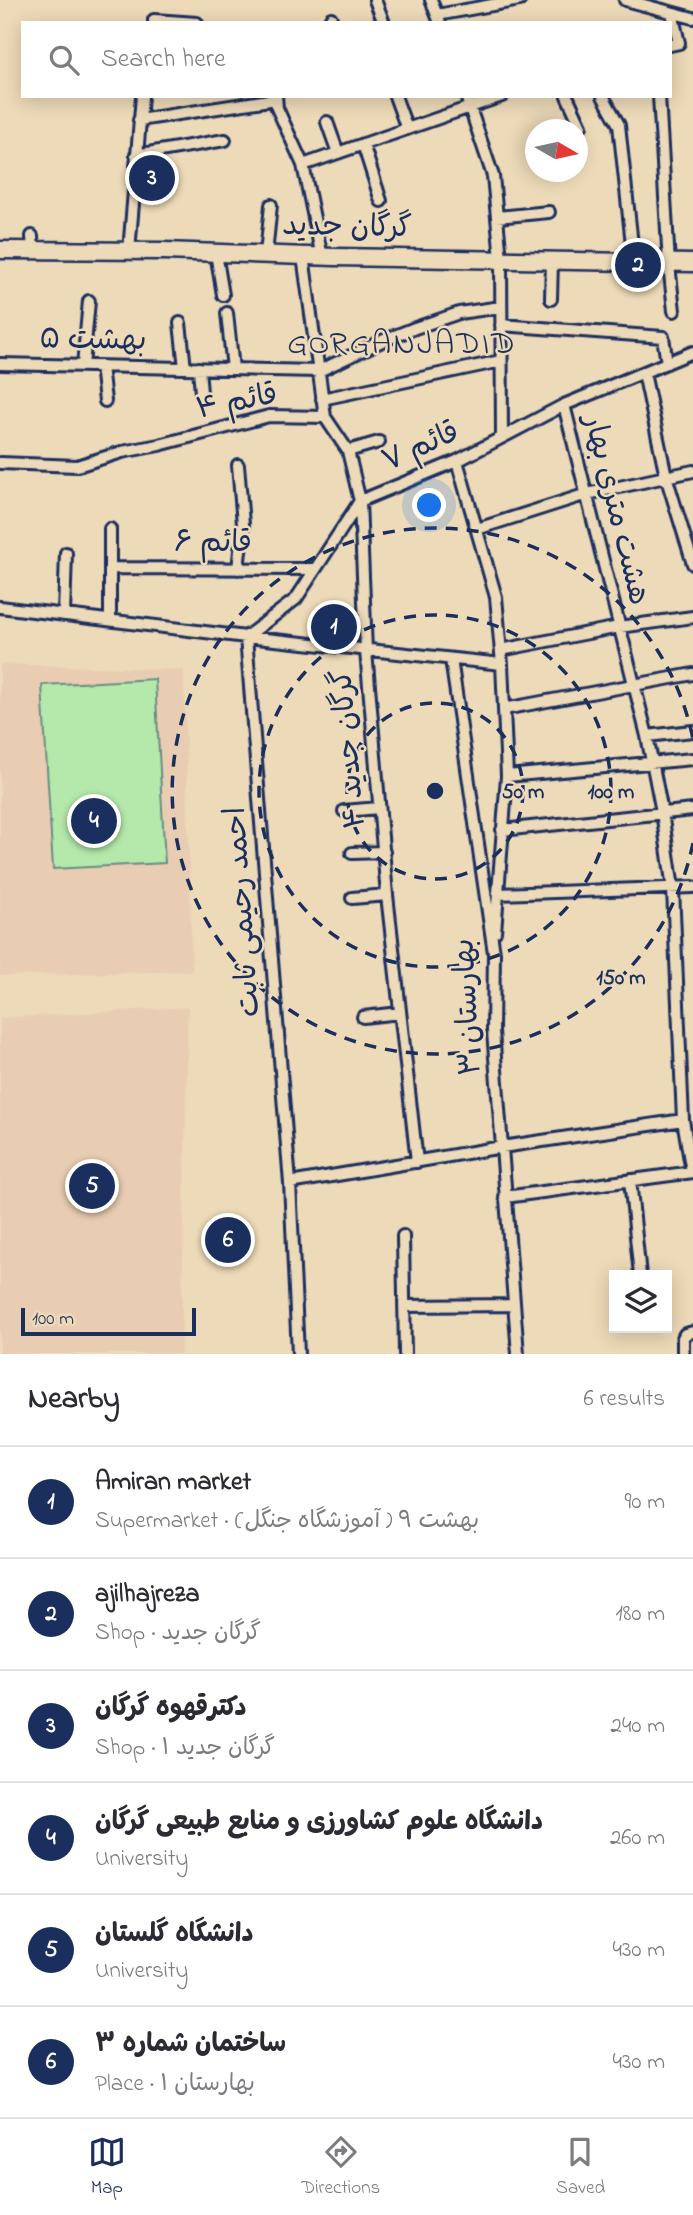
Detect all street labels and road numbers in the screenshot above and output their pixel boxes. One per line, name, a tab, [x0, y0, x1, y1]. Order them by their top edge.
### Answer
street label: گرگان جدید	[282, 205, 412, 251]
street label: بهشت ۵	[39, 318, 147, 364]
street label: قائم ۴	[192, 374, 282, 432]
street label: هشت متری بهار	[569, 407, 660, 610]
street label: ۷ قائم	[375, 411, 467, 485]
street label: قائم ۶	[174, 522, 252, 566]
street label: گرگان جدید ۴	[321, 667, 379, 831]
street label: احمد رحیمی ثابت	[215, 805, 273, 1019]
street label: بهارستان ۳	[443, 937, 495, 1077]

